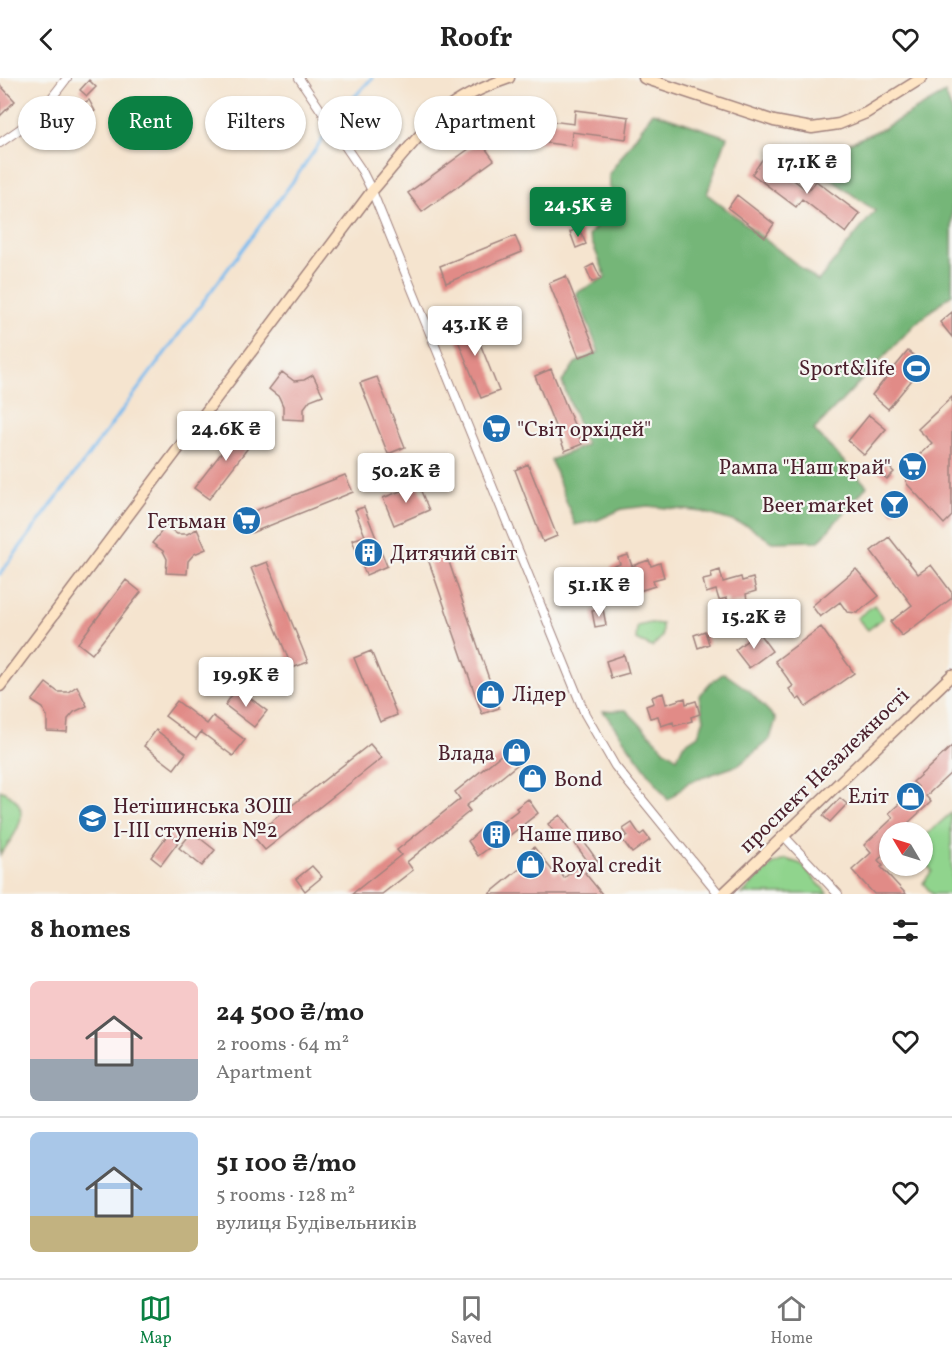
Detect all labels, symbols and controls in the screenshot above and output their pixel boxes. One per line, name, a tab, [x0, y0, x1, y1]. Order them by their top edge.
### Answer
text: Roofr	[440, 20, 512, 58]
icon: back	[30, 23, 63, 56]
icon: heart	[889, 23, 922, 56]
chip: Buy	[18, 96, 96, 150]
chip: Rent	[108, 96, 193, 150]
chip: Filters	[205, 96, 306, 150]
chip: New	[318, 96, 402, 150]
chip: Apartment	[414, 96, 557, 150]
pin: 17.1K ₴	[752, 144, 862, 195]
text: 17.1K ₴	[777, 149, 837, 177]
pin: 24.5K ₴	[523, 187, 633, 238]
text: 24.5K ₴	[544, 192, 612, 220]
pin: 43.1K ₴	[420, 306, 530, 357]
text: 43.1K ₴	[442, 311, 508, 339]
sports icon: Sport&life	[900, 352, 932, 384]
place label: Sport&life	[799, 355, 895, 384]
pin: 24.6K ₴	[171, 411, 281, 462]
supermarket icon: "Світ орхідей"	[480, 413, 512, 445]
text: 24.6K ₴	[191, 416, 261, 444]
place label: "Світ орхідей"	[517, 416, 651, 445]
supermarket icon: Рампа "Наш край"	[896, 451, 928, 483]
pin: 50.2K ₴	[351, 453, 461, 504]
place label: Рампа "Наш край"	[719, 454, 891, 483]
text: 50.2K ₴	[372, 458, 440, 486]
bar icon: Beer market	[879, 489, 911, 521]
place label: Beer market	[762, 492, 874, 521]
supermarket icon: Гетьман	[231, 505, 263, 537]
place label: Гетьман	[147, 508, 226, 537]
building icon: Дитячий світ	[353, 537, 385, 569]
place label: Дитячий світ	[390, 540, 518, 569]
pin: 51.1K ₴	[544, 567, 654, 618]
text: 51.1K ₴	[568, 572, 630, 600]
pin: 15.2K ₴	[699, 599, 809, 650]
text: 15.2K ₴	[722, 604, 786, 632]
pin: 19.9K ₴	[191, 657, 301, 708]
text: 19.9K ₴	[213, 662, 279, 690]
shop icon: Лідер	[475, 678, 507, 710]
place label: Лідер	[512, 681, 566, 710]
street label: проспект Незалежності	[733, 682, 917, 860]
shop icon: Влада	[500, 737, 532, 769]
place label: Влада	[438, 740, 495, 769]
shop icon: Bond	[517, 763, 549, 795]
place label: Bond	[554, 766, 603, 795]
shop icon: Еліт	[894, 780, 926, 812]
place label: Еліт	[848, 783, 889, 812]
place label: Нетішинська ЗОШ І-ІІІ ступенів №2	[113, 793, 293, 846]
school or university icon: Нетішинська ЗОШ І-ІІІ ступенів №2	[76, 802, 108, 834]
building icon: Наше пиво	[481, 818, 513, 850]
place label: Наше пиво	[518, 821, 623, 850]
north arrow	[879, 822, 933, 876]
map controls	[879, 822, 933, 876]
shop icon: Royal credit	[514, 849, 546, 881]
place label: Royal credit	[551, 852, 662, 881]
text: 8 homes	[30, 912, 131, 948]
icon: filters	[889, 914, 922, 947]
text: 24 500 ₴/mo	[216, 995, 364, 1031]
icon: home	[78, 1005, 150, 1077]
icon: heart	[889, 1025, 922, 1058]
text: 2 rooms · 64 m²	[216, 1031, 349, 1059]
text: Apartment	[216, 1059, 312, 1087]
text: 51 100 ₴/mo	[216, 1146, 356, 1182]
icon: home	[78, 1156, 150, 1228]
icon: heart	[889, 1176, 922, 1209]
text: 5 rooms · 128 m²	[216, 1182, 355, 1210]
text: вулиця Будівельників	[216, 1210, 417, 1238]
tab: Map	[139, 1292, 172, 1350]
tab: Saved	[451, 1292, 492, 1350]
tab: Home	[770, 1292, 813, 1350]

